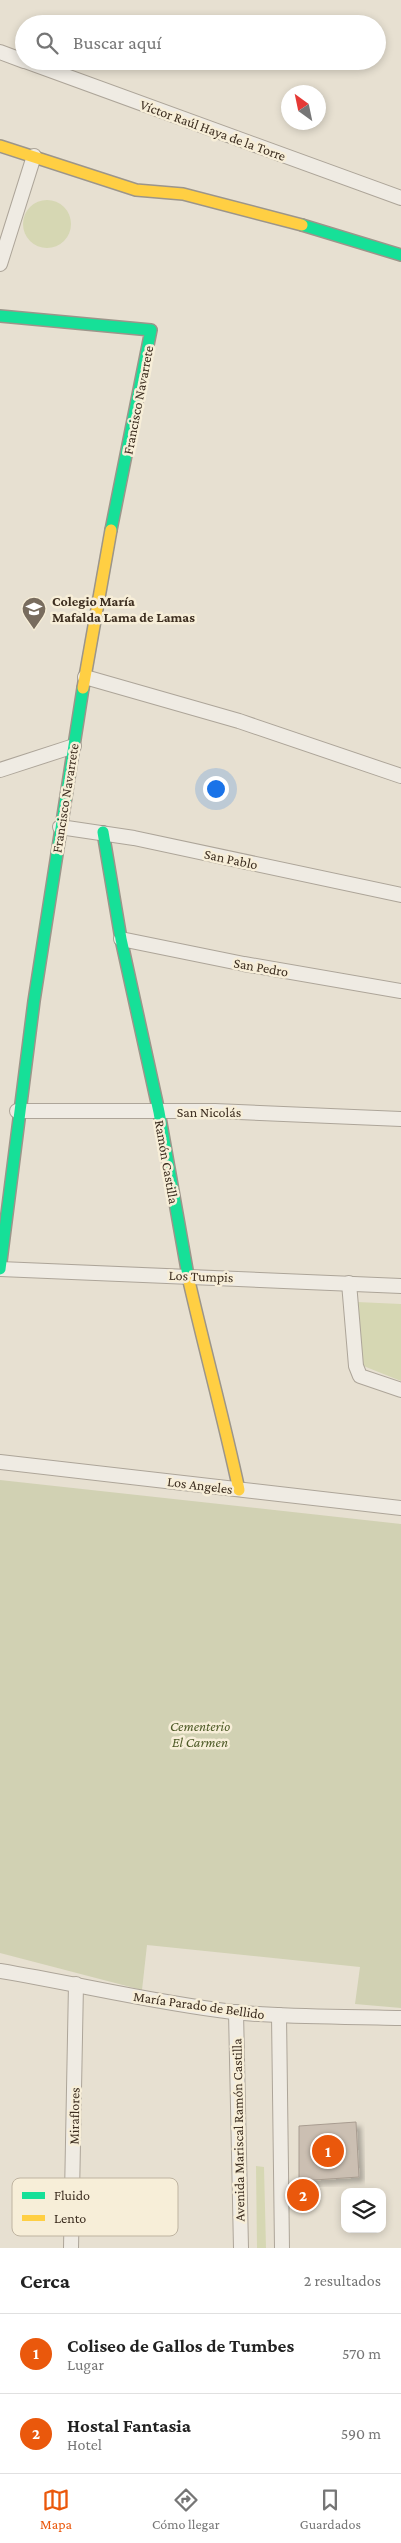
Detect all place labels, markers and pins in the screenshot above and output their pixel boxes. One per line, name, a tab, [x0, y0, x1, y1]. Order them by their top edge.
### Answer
place label: Colegio María Mafalda Lama de Lamas	[52, 593, 195, 625]
school or university icon: Colegio María Mafalda Lama de Lamas	[21, 596, 47, 630]
pin: 1	[312, 2132, 344, 2170]
pin: 2	[287, 2176, 319, 2214]

